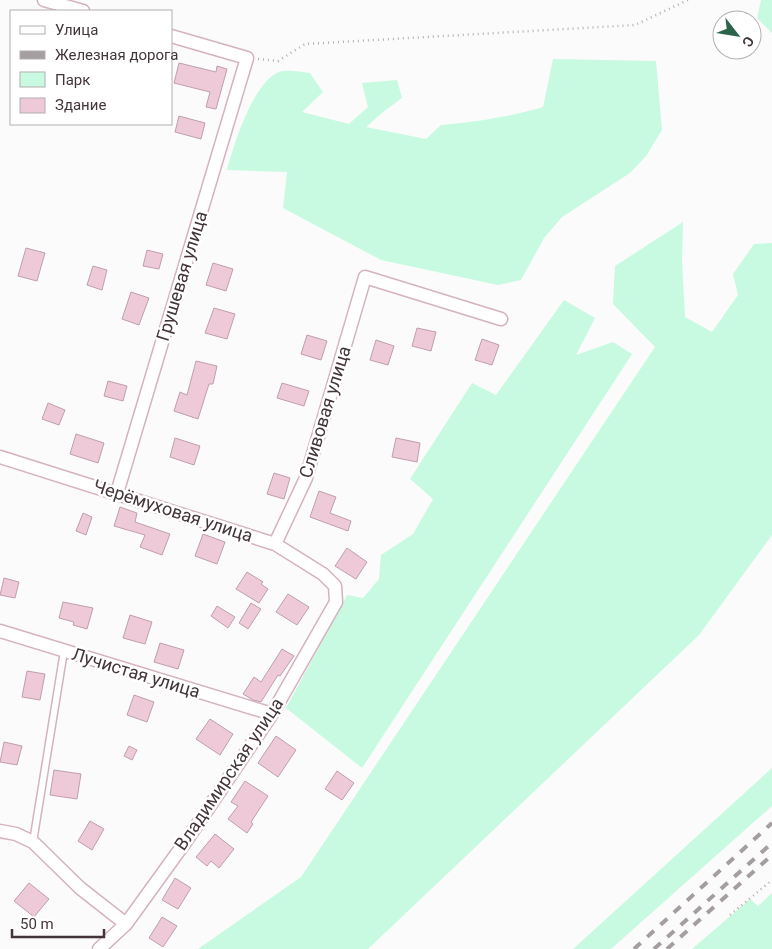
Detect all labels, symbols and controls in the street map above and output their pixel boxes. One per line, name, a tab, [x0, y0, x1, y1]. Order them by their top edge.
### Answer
legend	[10, 10, 172, 125]
north arrow	[712, 10, 762, 60]
text: Улица	[55, 21, 98, 39]
text: С	[739, 34, 757, 50]
text: Железная дорога	[55, 46, 178, 64]
text: Парк	[55, 71, 90, 89]
text: Здание	[55, 96, 106, 114]
street label: Грушевая улица	[152, 208, 211, 343]
street label: Сливовая улица	[294, 343, 355, 480]
street label: Черёмуховая улица	[91, 475, 255, 546]
street label: Лучистая улица	[70, 643, 203, 702]
street label: Владимирская улица	[170, 694, 287, 854]
scale bar	[12, 906, 105, 938]
text: 50 m	[20, 915, 54, 933]

